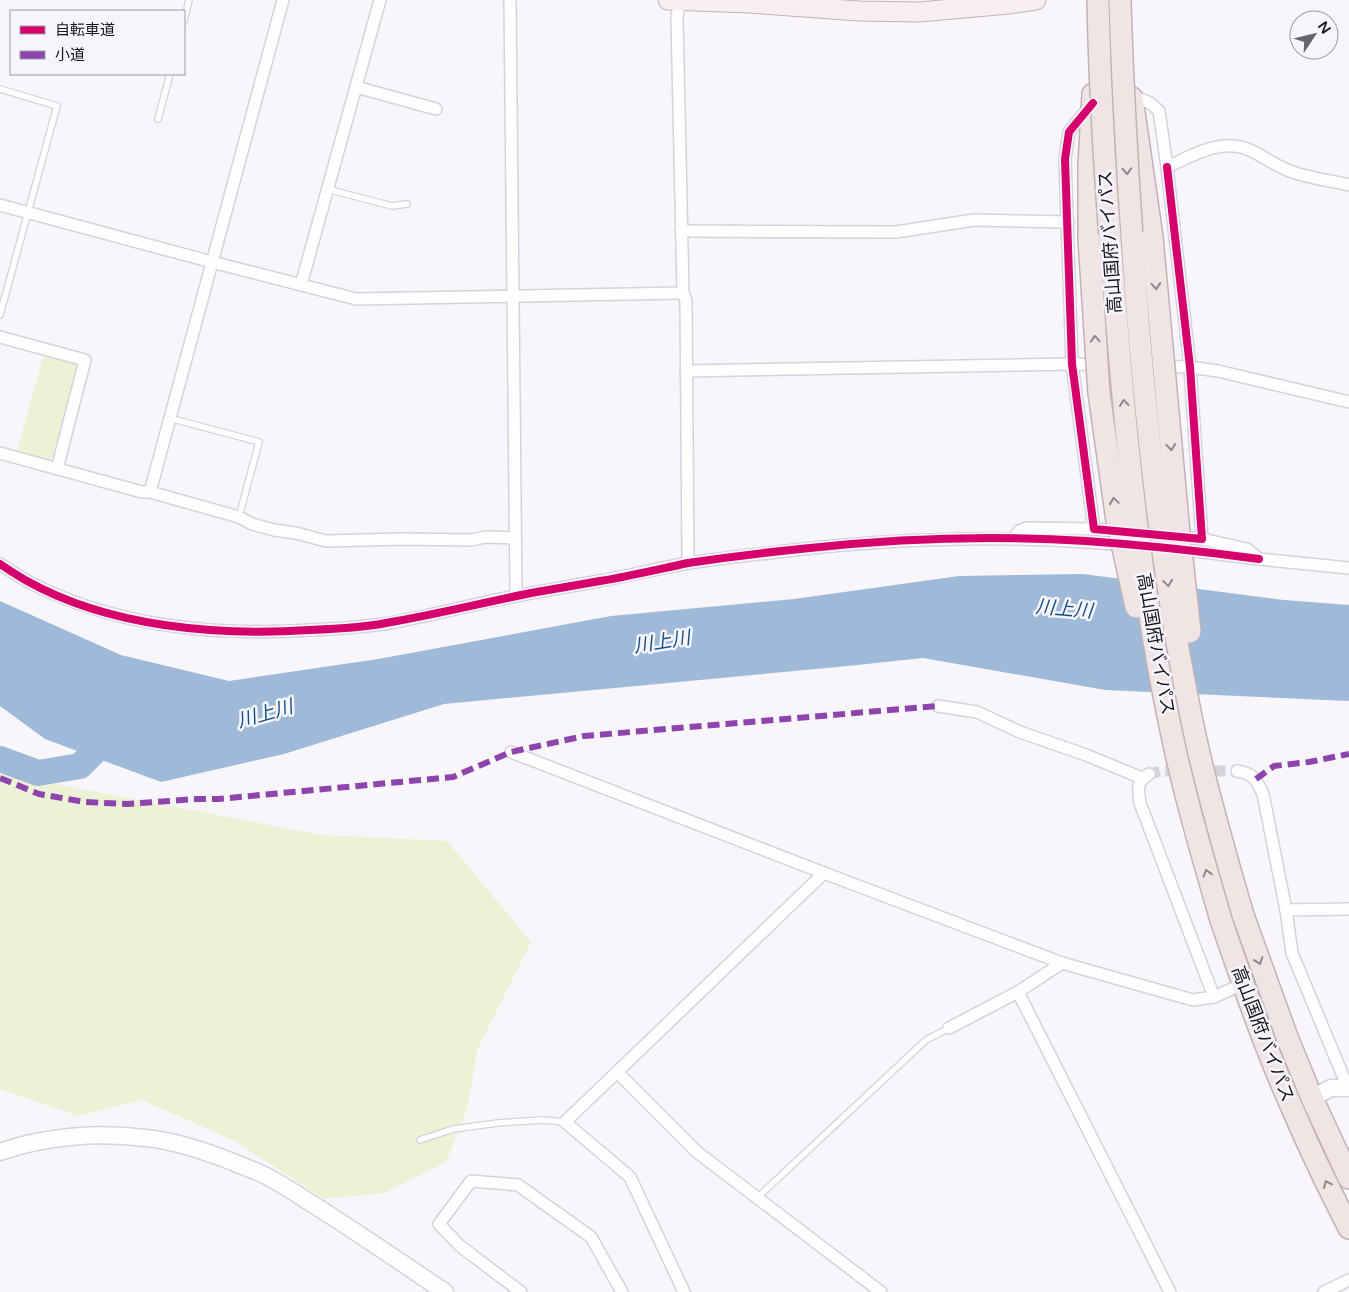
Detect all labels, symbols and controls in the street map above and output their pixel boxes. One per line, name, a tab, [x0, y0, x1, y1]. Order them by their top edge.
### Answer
legend	[10, 10, 185, 75]
north arrow	[1289, 10, 1339, 60]
text: N	[1314, 18, 1334, 37]
text: 自転車道	[55, 21, 115, 39]
text: 小道	[55, 46, 85, 64]
one-way arrow	[1121, 167, 1132, 175]
street label: 高山国府バイパス	[1094, 170, 1126, 314]
one-way arrow	[1151, 282, 1162, 290]
one-way arrow	[1090, 335, 1101, 343]
one-way arrow	[1119, 399, 1130, 407]
one-way arrow	[1166, 444, 1177, 452]
one-way arrow	[1109, 496, 1120, 504]
street label: 高山国府バイパス	[1133, 571, 1179, 717]
one-way arrow	[1162, 580, 1173, 588]
water label: 川上川	[1035, 596, 1095, 623]
water label: 川上川	[632, 626, 694, 657]
water label: 川上川	[235, 695, 297, 732]
one-way arrow	[1203, 869, 1213, 878]
one-way arrow	[1253, 957, 1263, 965]
street label: 高山国府バイパス	[1227, 963, 1299, 1105]
one-way arrow	[1323, 1180, 1333, 1189]

